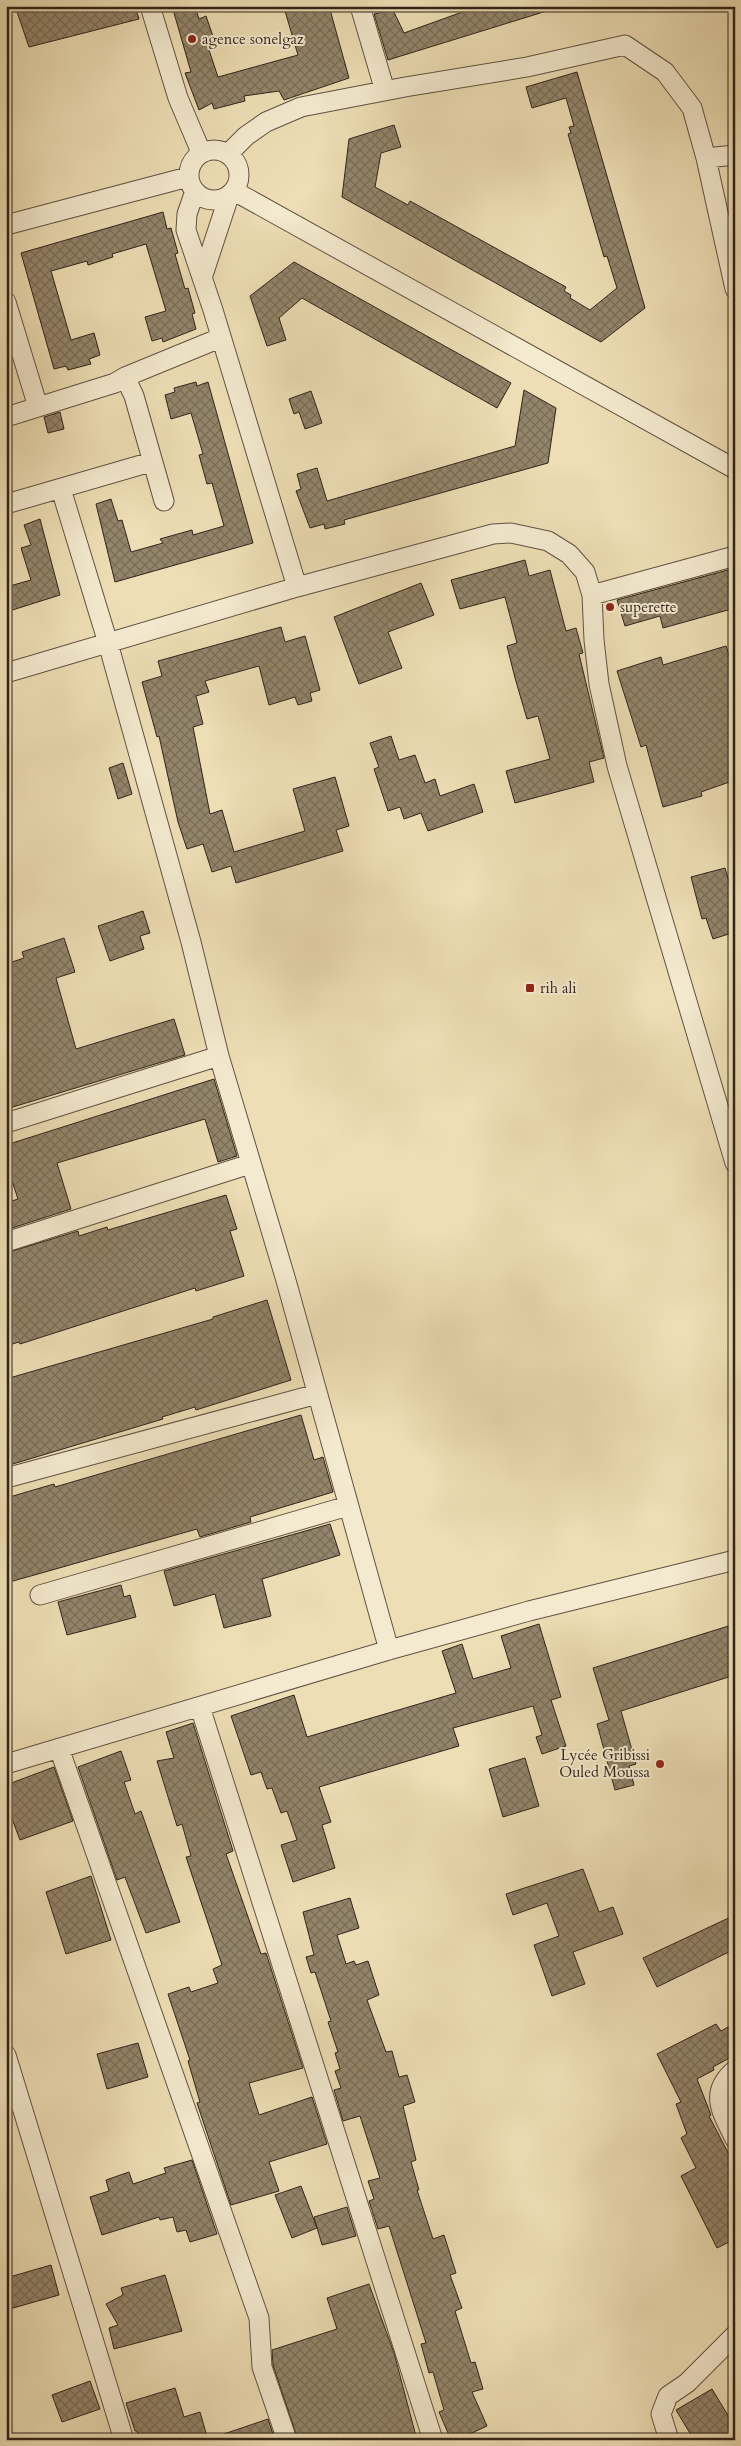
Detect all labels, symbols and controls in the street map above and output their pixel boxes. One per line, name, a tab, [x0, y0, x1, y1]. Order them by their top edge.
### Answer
place label: agence sonelgaz	[202, 29, 304, 49]
marker: agence sonelgaz	[186, 33, 198, 45]
place label: superette	[620, 597, 677, 617]
marker: superette	[604, 601, 616, 613]
place label: rih ali	[540, 978, 576, 998]
marker: rih ali	[524, 982, 536, 994]
place label: Lycée Gribissi Ouled Moussa	[559, 1745, 651, 1782]
marker: Lycée Gribissi Ouled Moussa	[654, 1758, 666, 1770]

